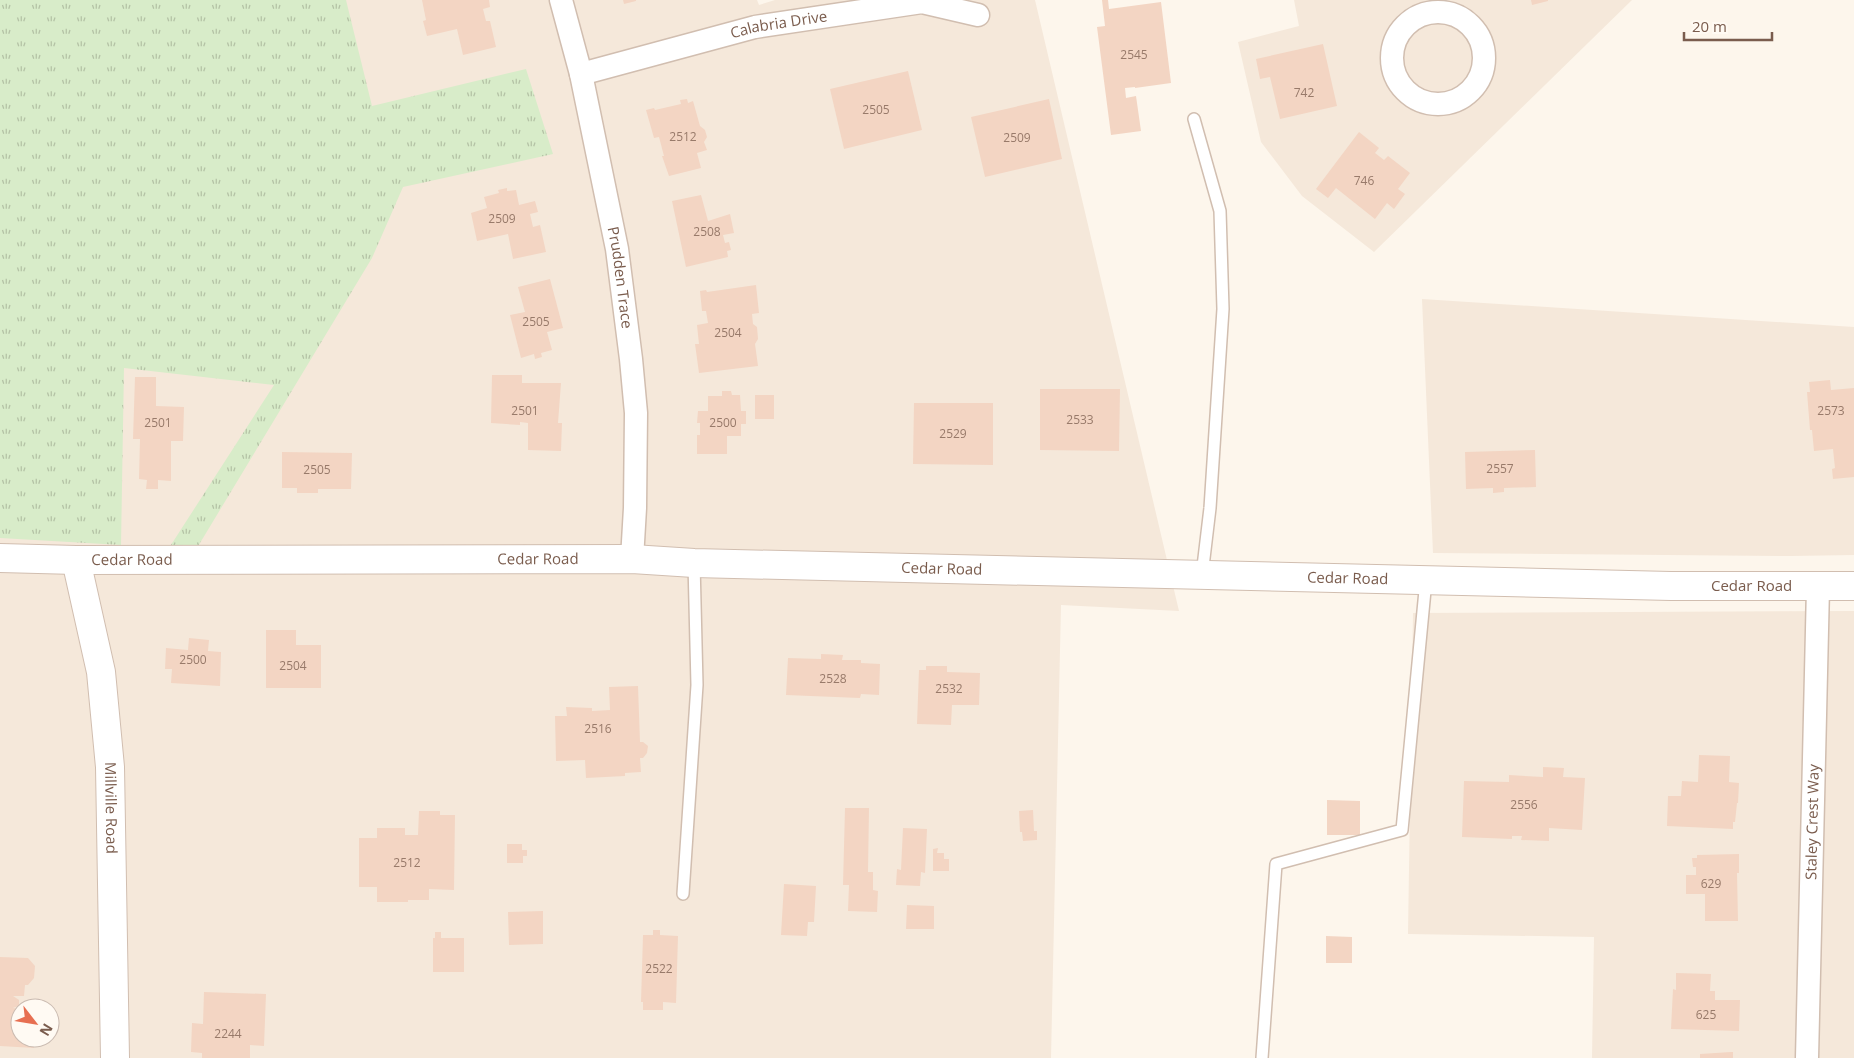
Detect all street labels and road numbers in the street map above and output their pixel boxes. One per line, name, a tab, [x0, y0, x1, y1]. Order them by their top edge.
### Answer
street label: Calabria Drive	[728, 5, 828, 42]
street label: Prudden Trace	[604, 225, 638, 330]
street label: Cedar Road	[497, 548, 579, 568]
street label: Cedar Road	[91, 549, 173, 569]
street label: Cedar Road	[901, 557, 983, 579]
street label: Cedar Road	[1307, 566, 1389, 588]
street label: Cedar Road	[1711, 575, 1792, 595]
street label: Millville Road	[101, 762, 122, 854]
street label: Staley Crest Way	[1800, 763, 1823, 880]

